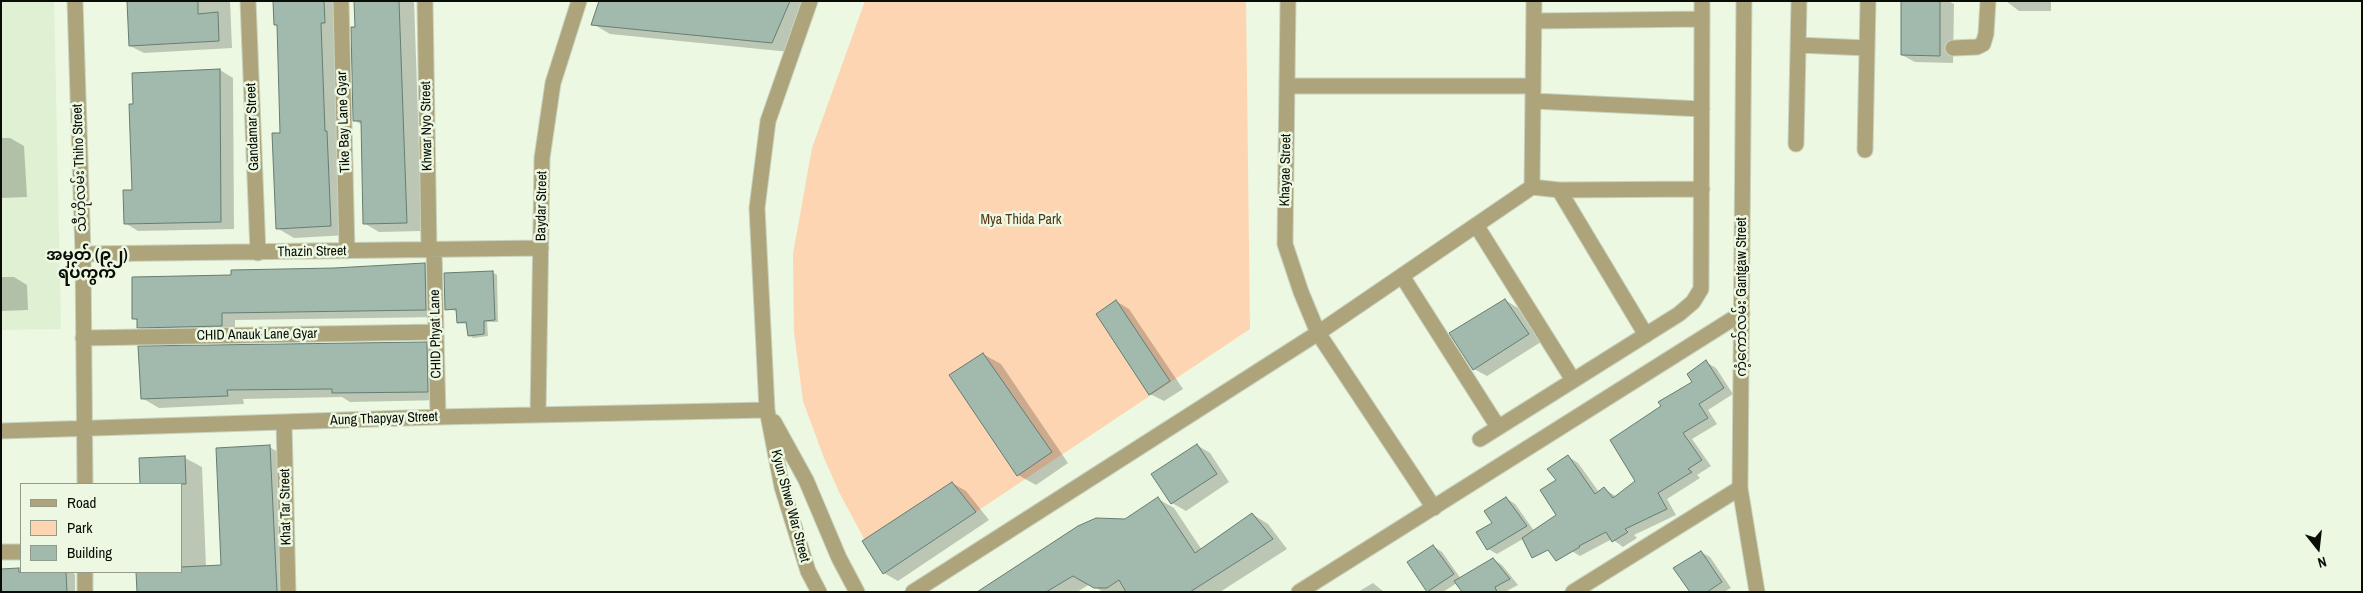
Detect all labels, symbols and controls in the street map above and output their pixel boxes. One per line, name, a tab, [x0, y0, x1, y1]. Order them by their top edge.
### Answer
street label: Tike Bay Lane Gyar	[334, 71, 354, 173]
street label: Khwar Nyo Street	[418, 81, 436, 171]
street label: Gandamar Street	[243, 83, 263, 171]
street label: သီဟိုလမ်း Thiho Street	[69, 104, 91, 232]
street label: Khayae Street	[1277, 133, 1295, 207]
street label: Baydar Street	[533, 171, 551, 241]
park label: Mya Thida Park	[980, 212, 1062, 228]
street label: ကံ့ကော်လမ်း Gantgaw Street	[1734, 217, 1750, 377]
street label: Thazin Street	[277, 243, 347, 261]
district label: အမှတ် (၉၂) ရပ်ကွက်	[46, 246, 128, 284]
street label: CHID Phyat Lane	[427, 289, 445, 379]
street label: CHID Anauk Lane Gyar	[197, 326, 317, 344]
street label: Aung Thapyay Street	[330, 409, 438, 429]
street label: Kyun Shwe War Street	[767, 448, 813, 564]
street label: Khat Tar Street	[277, 468, 295, 546]
legend	[20, 483, 182, 573]
text: Road	[67, 492, 96, 513]
text: Park	[67, 517, 92, 538]
north arrow	[2293, 523, 2343, 573]
text: Building	[67, 542, 112, 563]
text: N	[2316, 553, 2329, 572]

